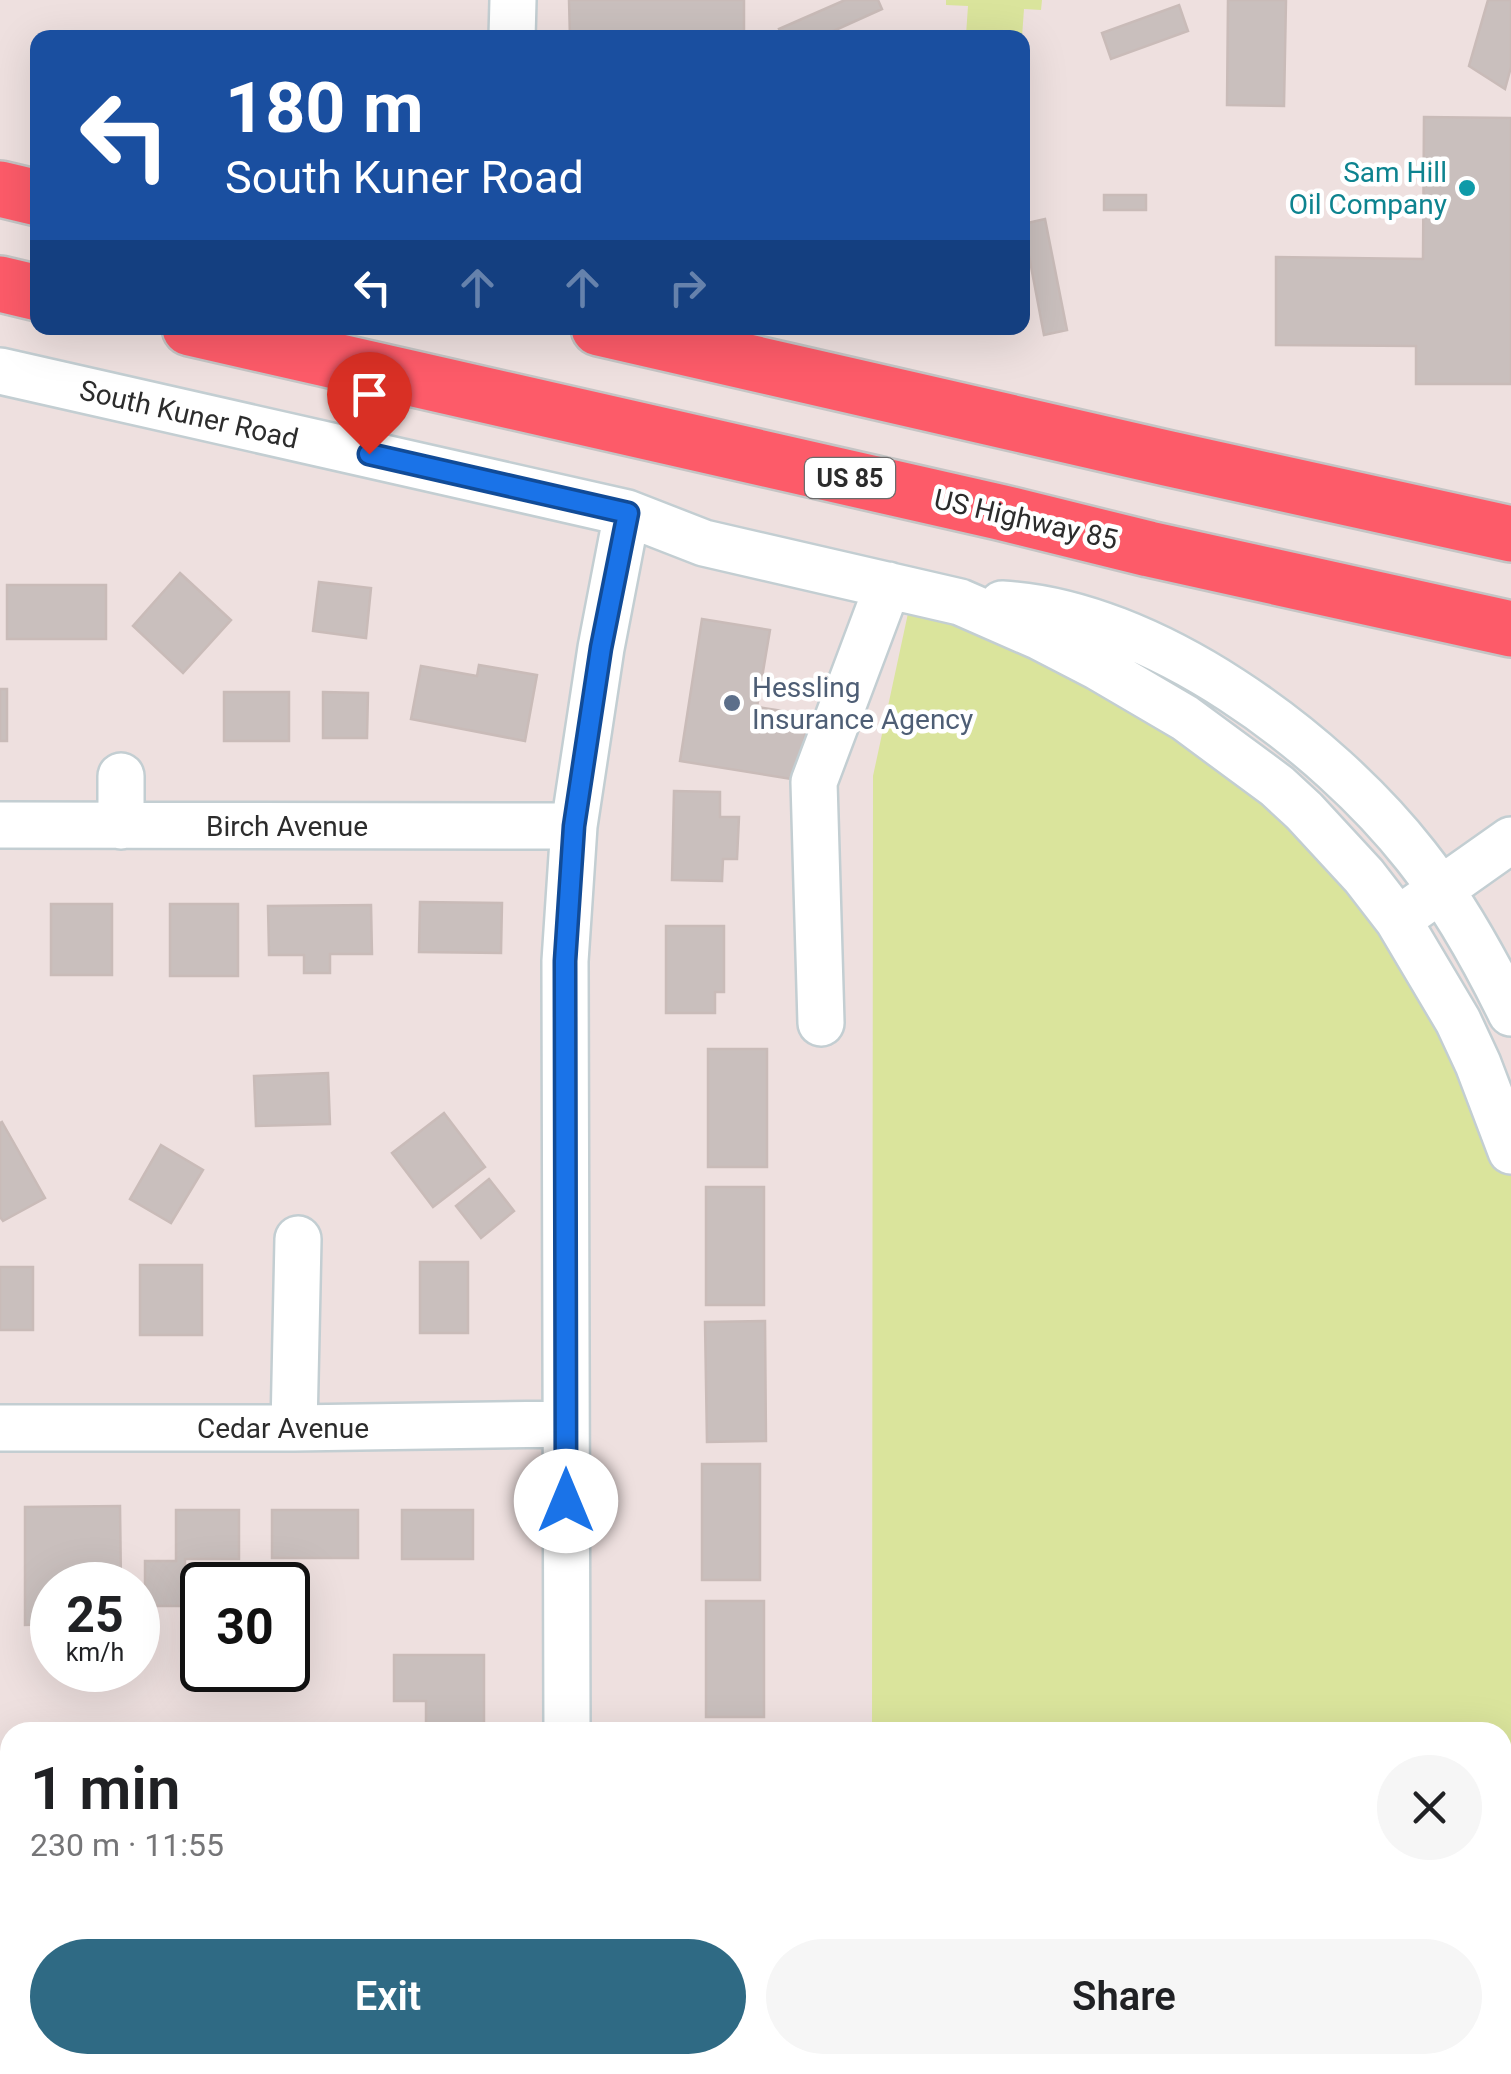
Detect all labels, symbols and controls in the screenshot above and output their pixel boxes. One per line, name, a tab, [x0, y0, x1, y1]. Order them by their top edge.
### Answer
text: 180 m	[225, 67, 424, 149]
icon: left	[60, 70, 190, 200]
text: South Kuner Road	[225, 151, 584, 204]
place label: Sam Hill Oil Company	[1289, 156, 1447, 221]
marker: Sam Hill Oil Company	[1456, 177, 1478, 199]
icon: left	[345, 260, 400, 315]
icon: ahead	[450, 260, 505, 315]
icon: ahead	[555, 260, 610, 315]
icon: right	[660, 260, 715, 315]
pin	[327, 352, 412, 455]
icon: arrive	[342, 367, 397, 422]
street label: South Kuner Road	[76, 373, 301, 456]
road number: US 85	[805, 458, 895, 498]
street label: US Highway 85	[931, 482, 1121, 557]
place label: Hessling Insurance Agency	[752, 671, 973, 736]
marker: Hessling Insurance Agency	[721, 692, 743, 714]
street label: Birch Avenue	[206, 810, 368, 843]
street label: Cedar Avenue	[197, 1412, 369, 1445]
position arrow	[514, 1449, 618, 1553]
speed limit sign: 30	[180, 1562, 310, 1692]
text: 25	[66, 1586, 124, 1644]
text: km/h	[66, 1638, 124, 1667]
text: 1 min	[30, 1753, 180, 1824]
button: close	[1377, 1755, 1482, 1860]
text: 230 m · 11:55	[30, 1826, 224, 1864]
button: Exit	[30, 1939, 746, 2054]
button: Share	[766, 1939, 1482, 2054]

